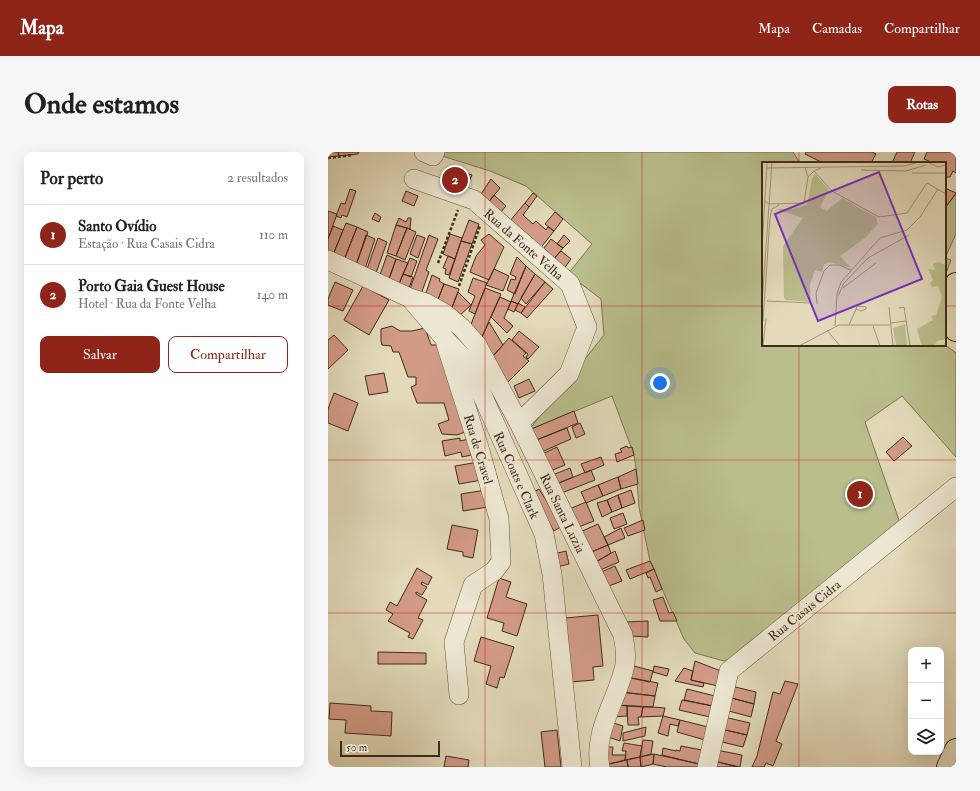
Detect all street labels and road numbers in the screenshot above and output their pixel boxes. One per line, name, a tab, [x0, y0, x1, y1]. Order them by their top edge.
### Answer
street label: Rua da Fonte Velha	[480, 206, 567, 284]
street label: Rua de Cravel	[460, 412, 496, 487]
street label: Rua Coats e Clark	[490, 429, 543, 522]
street label: Rua Santa Luzia	[536, 471, 589, 557]
street label: Rua Casais Cidra	[765, 576, 845, 645]

